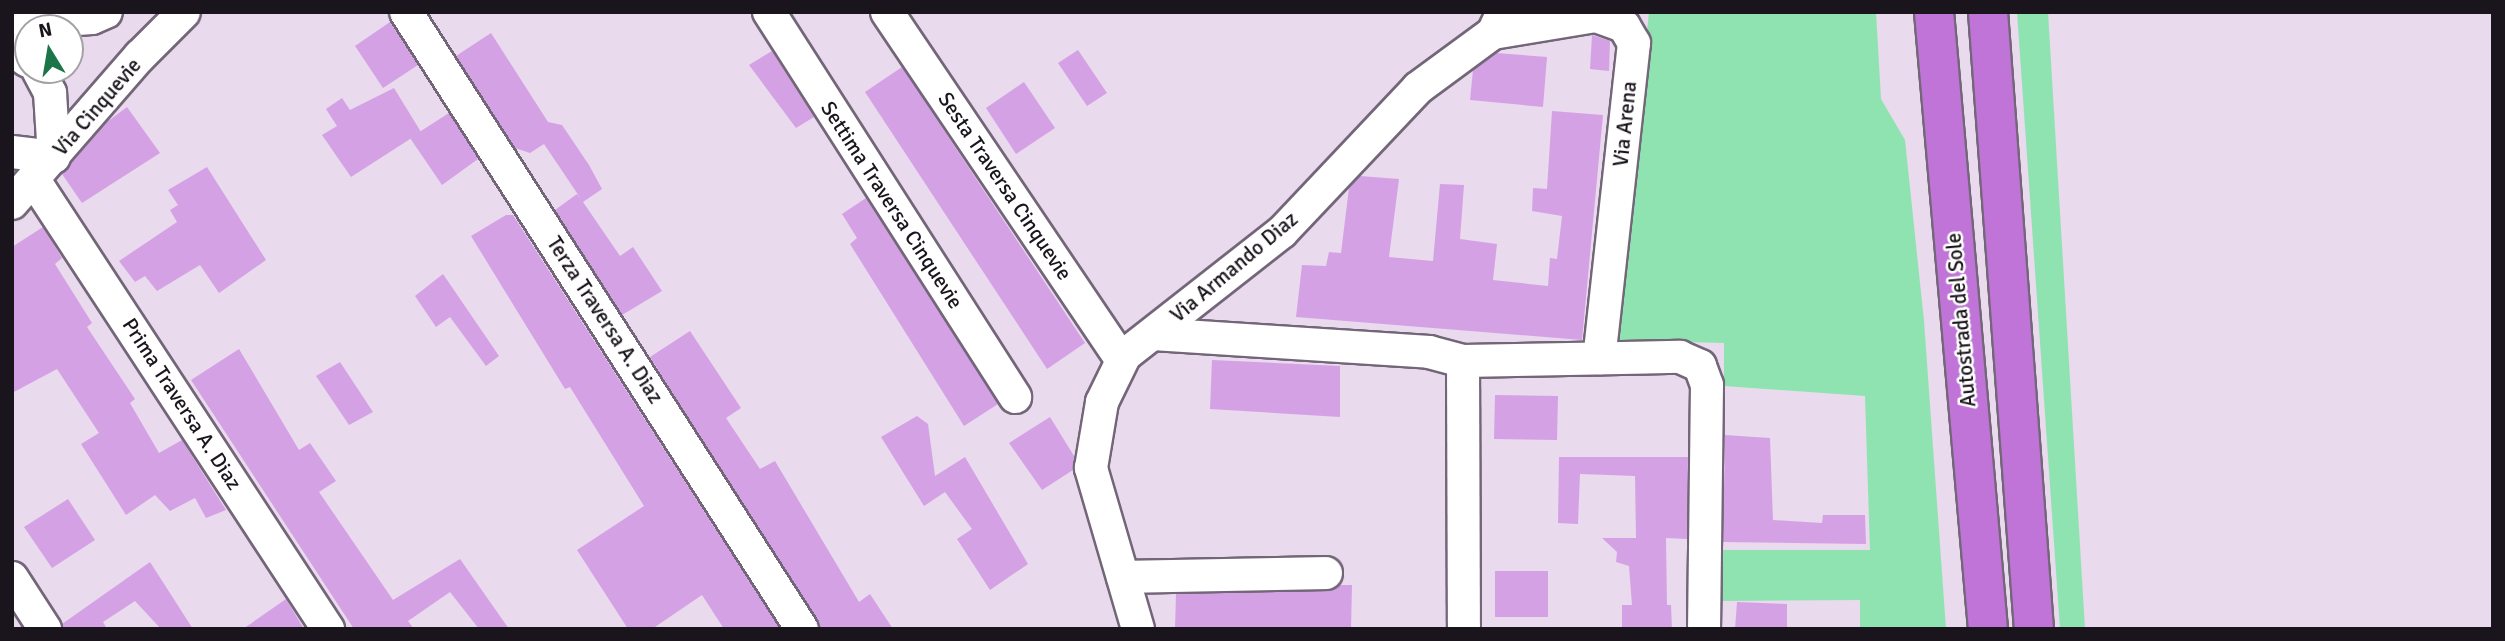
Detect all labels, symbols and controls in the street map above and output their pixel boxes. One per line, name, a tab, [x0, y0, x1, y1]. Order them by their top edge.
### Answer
north arrow	[14, 14, 84, 84]
text: N	[37, 17, 54, 43]
street label: Via Cinquevie	[48, 53, 146, 161]
street label: Via Arena	[1608, 80, 1642, 168]
street label: Sesta Traversa Cinquevie	[933, 87, 1077, 285]
street label: Settima Traversa Cinquevie	[816, 97, 968, 313]
street label: Via Armando Diaz	[1165, 206, 1303, 328]
street label: Terza Traversa A. Diaz	[542, 232, 668, 408]
street label: Autostrada del Sole	[1941, 232, 1981, 408]
street label: Prima Traversa A. Diaz	[117, 313, 247, 495]

